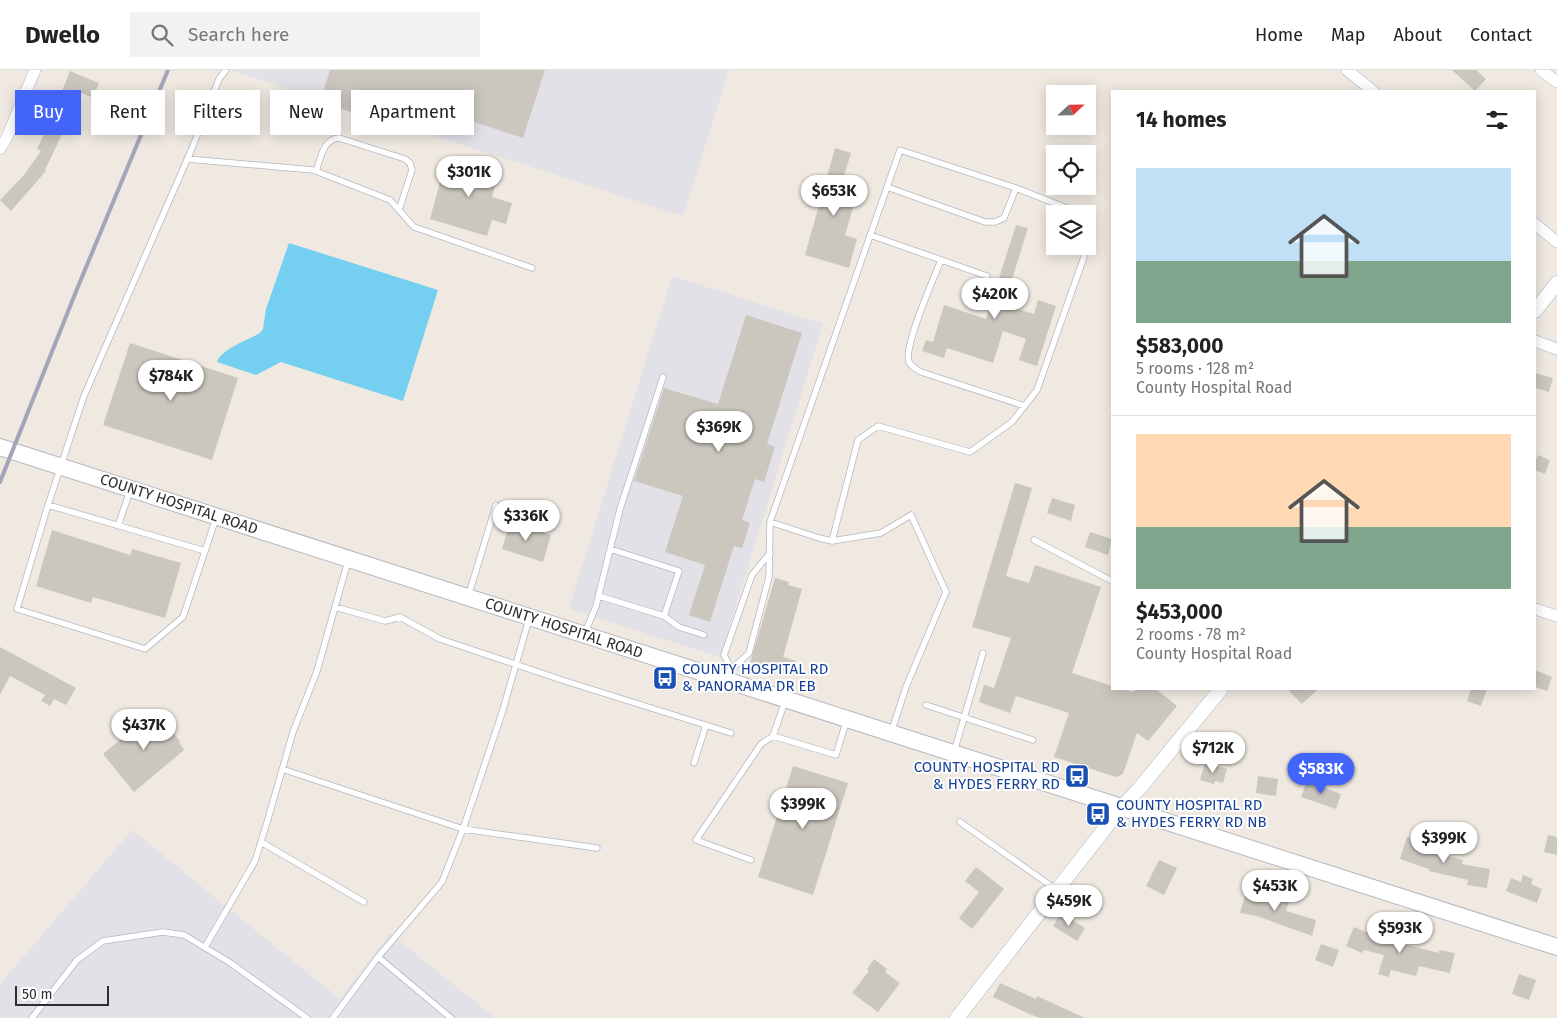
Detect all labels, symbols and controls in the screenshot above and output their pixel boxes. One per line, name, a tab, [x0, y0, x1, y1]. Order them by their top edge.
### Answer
search box	[130, 12, 480, 57]
text: Dwello	[25, 21, 100, 49]
icon: search	[148, 21, 176, 49]
text: Search here	[188, 23, 289, 46]
text: Home	[1255, 24, 1303, 46]
text: Map	[1331, 24, 1365, 46]
text: About	[1393, 24, 1442, 46]
text: Contact	[1470, 24, 1532, 46]
north arrow	[1046, 85, 1096, 135]
map controls	[1046, 85, 1096, 255]
chip: Buy	[15, 90, 81, 135]
chip: Rent	[91, 90, 165, 135]
chip: Filters	[175, 90, 260, 135]
chip: New	[270, 90, 341, 135]
chip: Apartment	[351, 90, 474, 135]
icon: filters	[1483, 106, 1511, 134]
text: 14 homes	[1136, 107, 1226, 133]
button: locate	[1046, 145, 1096, 195]
pin: $301K	[434, 156, 504, 198]
text: $301K	[447, 162, 491, 181]
pin: $653K	[799, 174, 869, 217]
text: $653K	[812, 181, 856, 200]
icon: home	[1279, 201, 1369, 291]
button: layers	[1046, 205, 1096, 255]
pin: $420K	[960, 278, 1030, 320]
text: $420K	[972, 284, 1018, 303]
text: $583,000	[1136, 333, 1224, 359]
text: 5 rooms · 128 m²	[1136, 359, 1254, 378]
pin: $784K	[136, 360, 206, 402]
text: $784K	[149, 366, 193, 385]
text: County Hospital Road	[1136, 378, 1292, 397]
pin: $369K	[684, 410, 754, 453]
text: $369K	[697, 417, 741, 436]
icon: home	[1279, 466, 1369, 556]
street label: COUNTY HOSPITAL ROAD	[98, 470, 260, 538]
pin: $336K	[491, 500, 561, 542]
text: $336K	[504, 506, 548, 525]
street label: COUNTY HOSPITAL ROAD	[483, 594, 645, 662]
text: $453,000	[1136, 599, 1223, 625]
text: 2 rooms · 78 m²	[1136, 625, 1246, 644]
text: County Hospital Road	[1136, 644, 1292, 663]
place label: COUNTY HOSPITAL RD & PANORAMA DR EB	[682, 660, 828, 695]
bus stop icon: COUNTY HOSPITAL RD & PANORAMA DR EB	[652, 665, 678, 691]
pin: $437K	[109, 708, 179, 751]
text: $437K	[122, 715, 166, 734]
pin: $712K	[1178, 732, 1248, 774]
text: $712K	[1192, 738, 1234, 757]
pin: $583K	[1286, 752, 1356, 795]
place label: COUNTY HOSPITAL RD & HYDES FERRY RD	[914, 758, 1060, 793]
text: $583K	[1298, 759, 1344, 778]
bus stop icon: COUNTY HOSPITAL RD & HYDES FERRY RD	[1064, 763, 1090, 789]
pin: $399K	[768, 788, 838, 830]
text: $399K	[781, 794, 825, 813]
place label: COUNTY HOSPITAL RD & HYDES FERRY RD NB	[1116, 796, 1267, 831]
bus stop icon: COUNTY HOSPITAL RD & HYDES FERRY RD NB	[1085, 801, 1111, 827]
pin: $399K	[1409, 822, 1479, 864]
text: $399K	[1422, 828, 1466, 847]
pin: $453K	[1240, 870, 1310, 912]
text: $453K	[1253, 876, 1297, 895]
pin: $459K	[1034, 884, 1104, 927]
text: $459K	[1046, 891, 1092, 910]
pin: $593K	[1365, 912, 1435, 954]
text: $593K	[1378, 918, 1422, 937]
scale bar	[15, 983, 109, 1006]
text: 50 m	[22, 986, 53, 1003]

